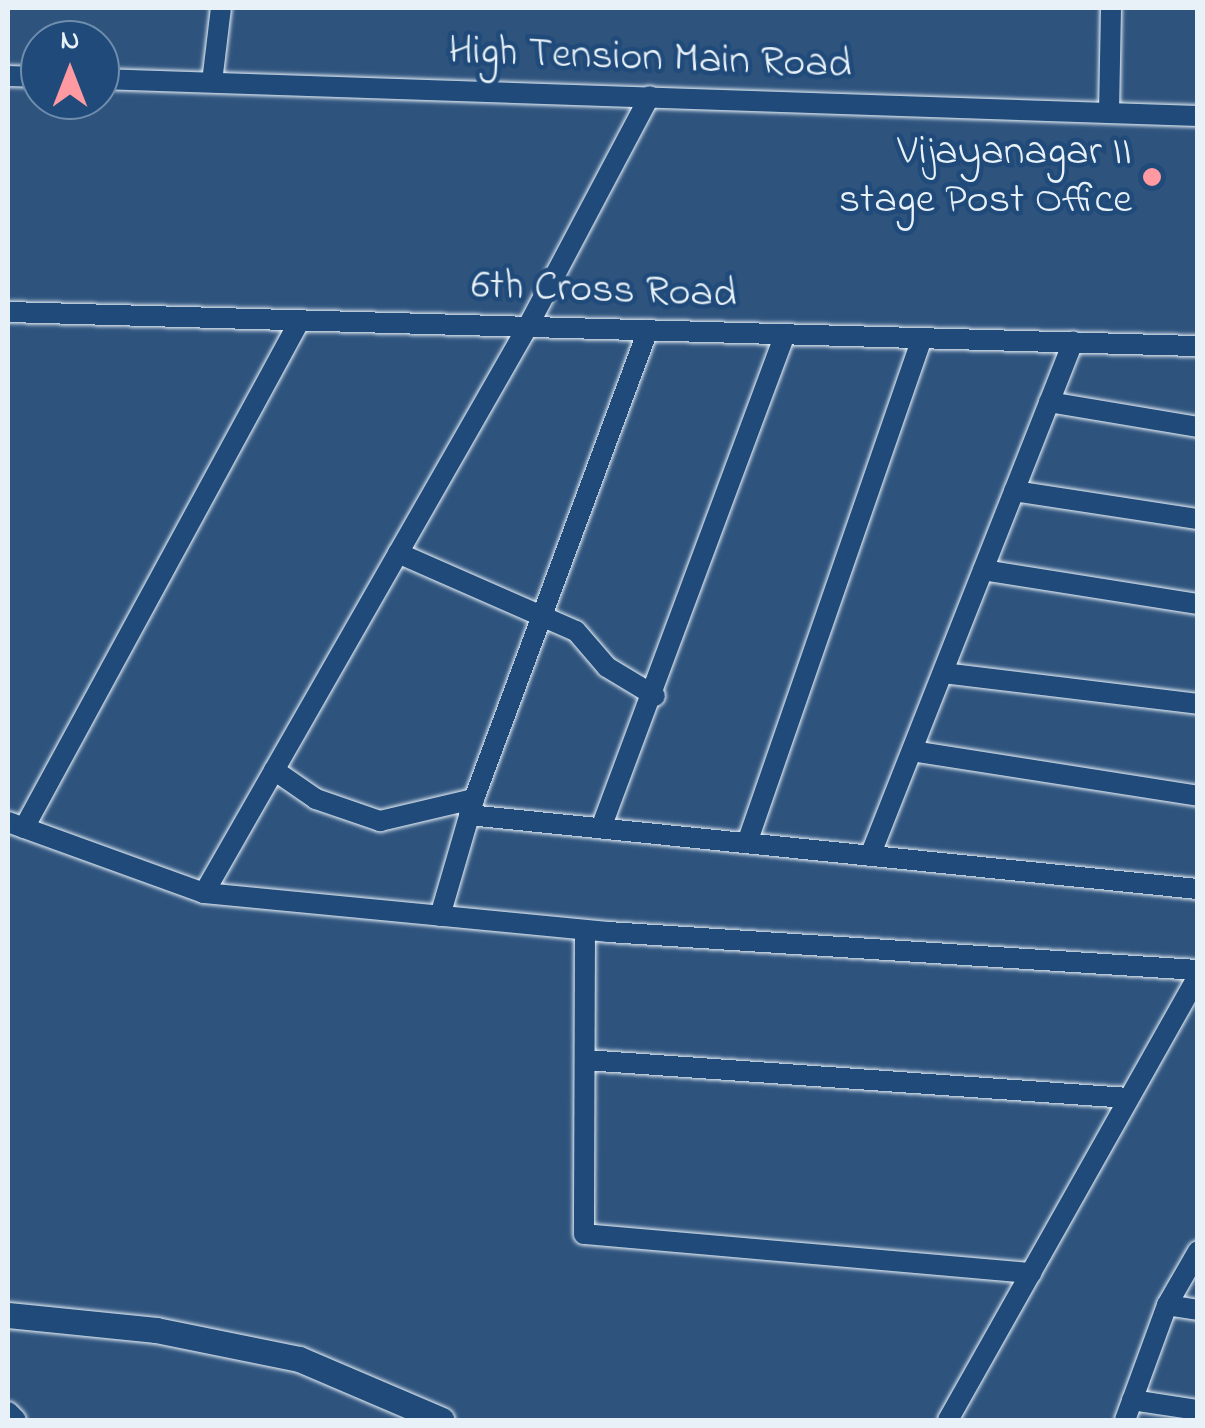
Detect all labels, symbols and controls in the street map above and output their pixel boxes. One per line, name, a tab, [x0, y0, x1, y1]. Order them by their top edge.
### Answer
north arrow	[20, 20, 120, 120]
text: N	[61, 21, 79, 62]
street label: High Tension Main Road	[447, 27, 853, 91]
place label: Vijayanagar II stage Post Office	[839, 128, 1132, 226]
marker: Vijayanagar II stage Post Office	[1141, 166, 1163, 188]
street label: 6th Cross Road	[470, 261, 738, 321]

